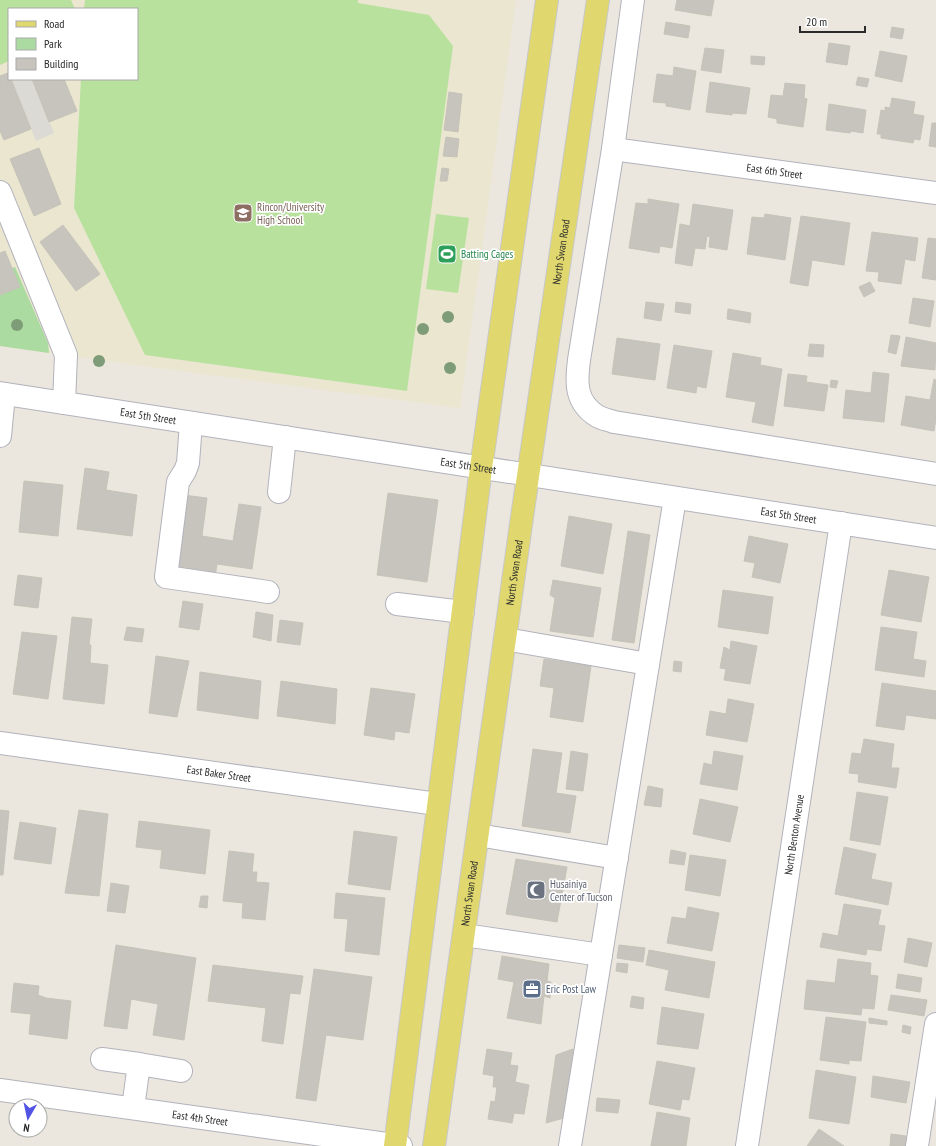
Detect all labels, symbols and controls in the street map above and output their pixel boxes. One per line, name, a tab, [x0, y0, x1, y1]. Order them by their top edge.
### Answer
legend	[8, 8, 138, 80]
scale bar	[800, 8, 865, 34]
text: 20 m	[806, 14, 827, 29]
text: Road	[44, 16, 64, 31]
text: Park	[44, 36, 62, 51]
text: Building	[44, 56, 79, 71]
street label: East 6th Street	[746, 160, 803, 182]
place label: Rincon/University High School	[257, 200, 325, 227]
school or university icon: Rincon/University High School	[232, 202, 254, 224]
street label: North Swan Road	[549, 218, 573, 286]
sports icon: Batting Cages	[436, 243, 458, 265]
place label: Batting Cages	[461, 247, 514, 261]
street label: East 5th Street	[119, 405, 177, 427]
street label: East 5th Street	[440, 454, 497, 477]
street label: East 5th Street	[760, 504, 817, 526]
street label: North Swan Road	[503, 539, 526, 606]
street label: East Baker Street	[186, 762, 252, 785]
street label: North Benton Avenue	[781, 793, 807, 876]
street label: North Swan Road	[458, 860, 481, 927]
place label: Husainiya Center of Tucson	[550, 877, 613, 904]
mosque icon: Husainiya Center of Tucson	[525, 879, 547, 901]
office icon: Eric Post Law	[521, 978, 543, 1000]
place label: Eric Post Law	[546, 982, 596, 996]
north arrow	[8, 1098, 48, 1138]
street label: East 4th Street	[171, 1107, 229, 1129]
text: N	[22, 1120, 30, 1135]

